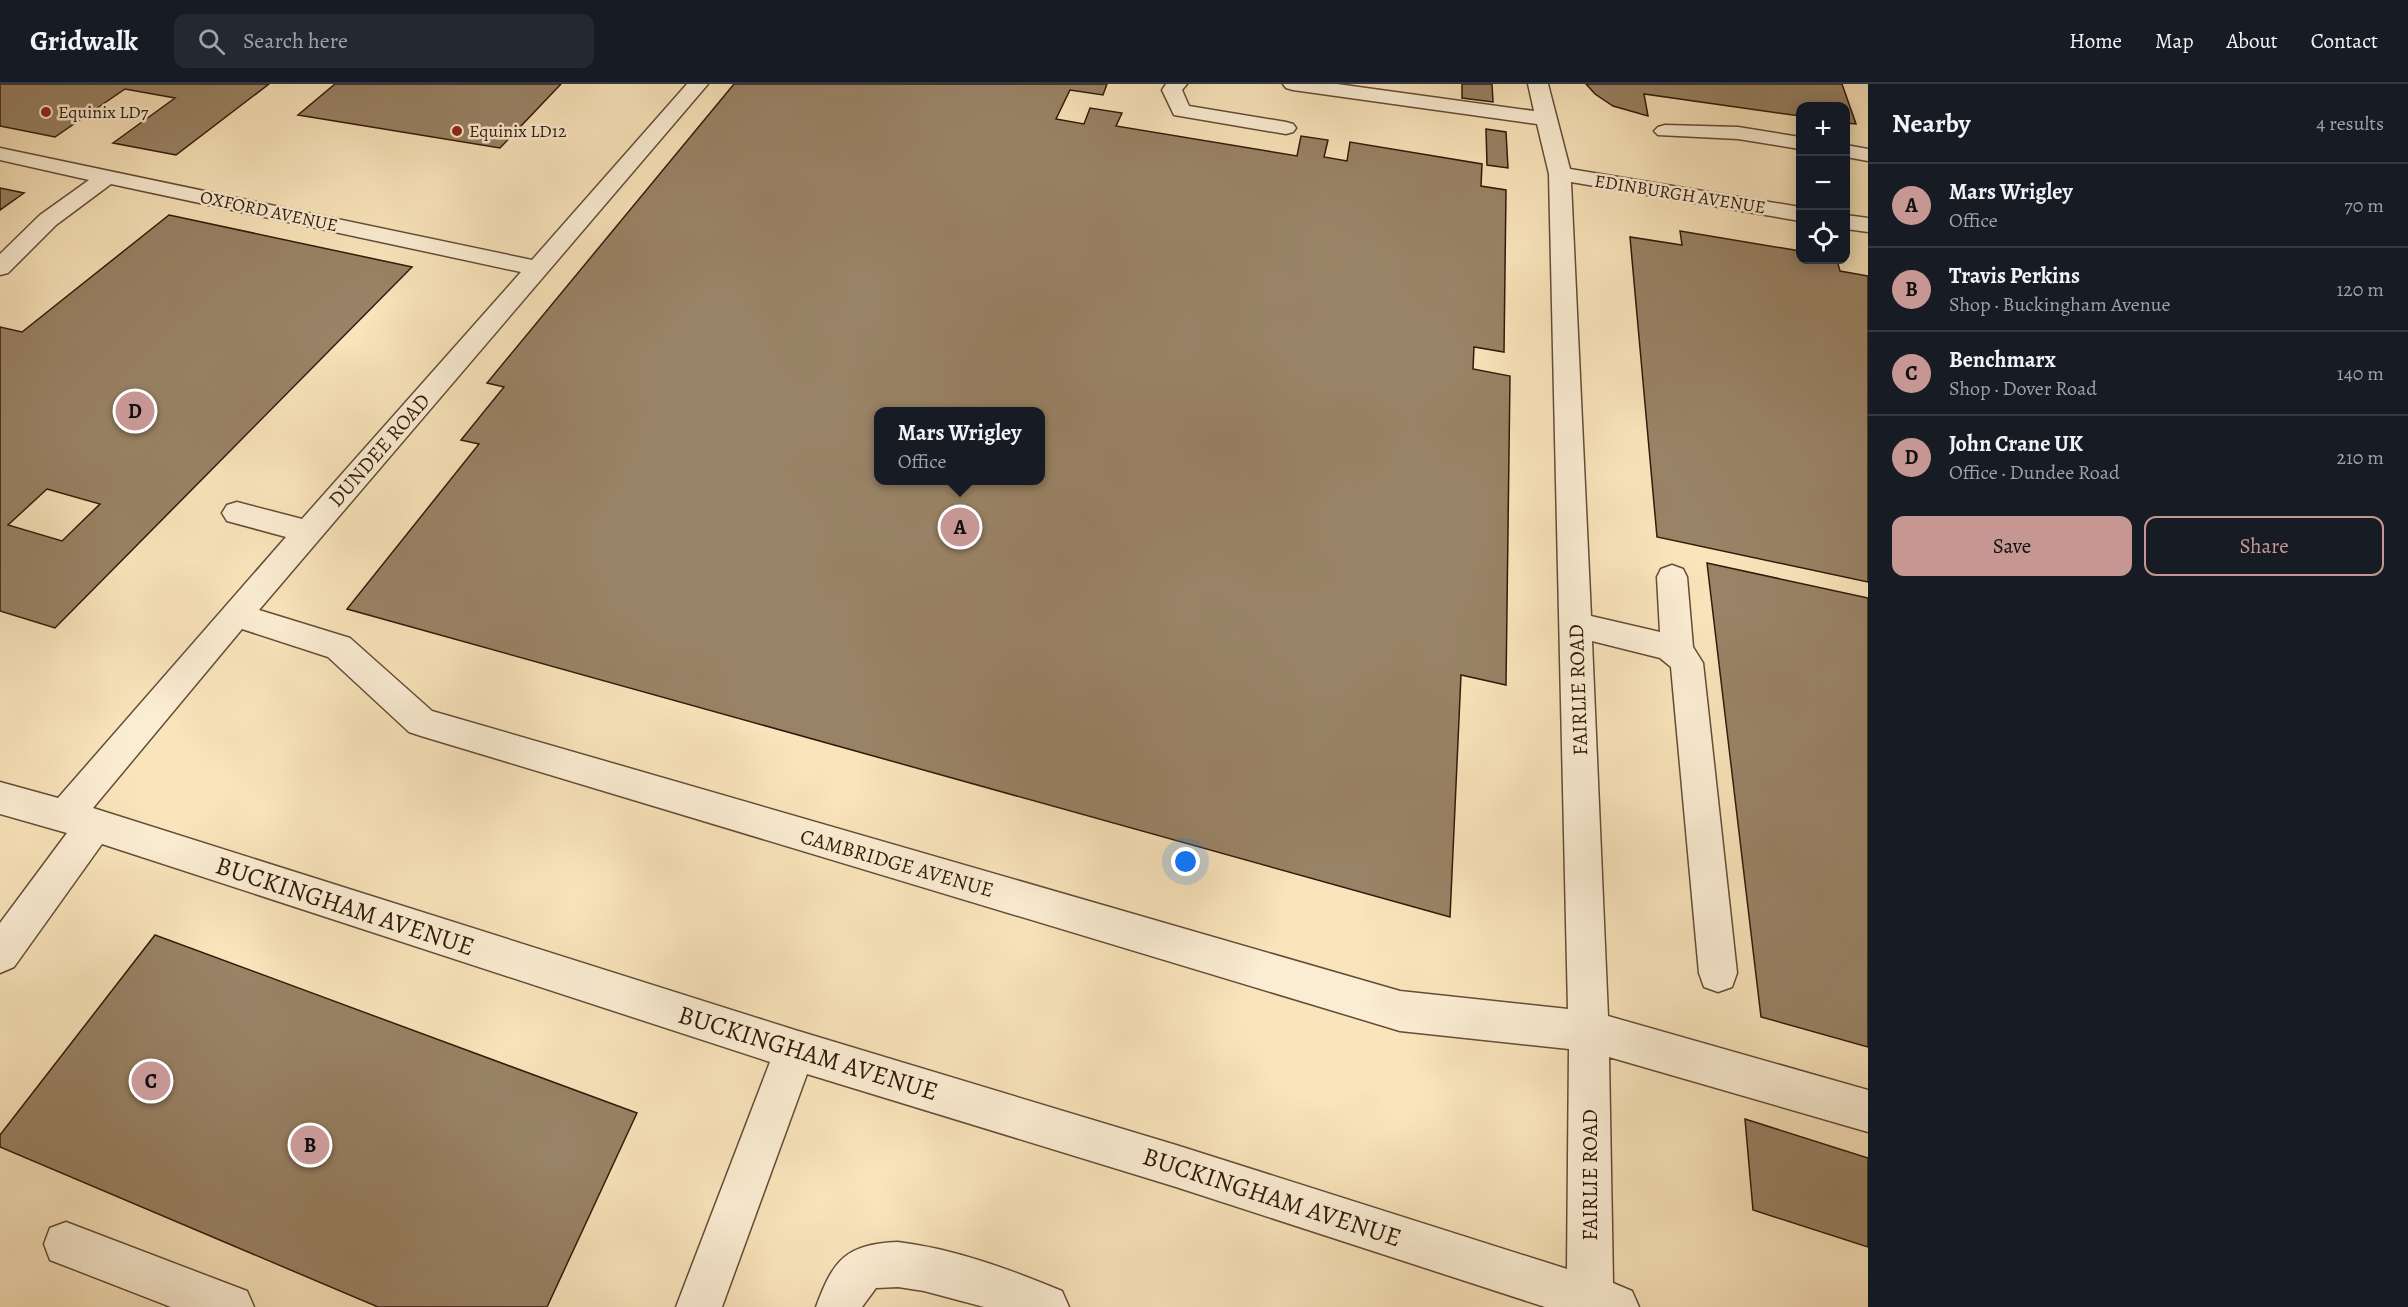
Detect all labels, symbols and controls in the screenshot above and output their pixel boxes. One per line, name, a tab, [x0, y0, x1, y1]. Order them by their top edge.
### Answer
search box	[174, 14, 594, 68]
text: Gridwalk	[30, 22, 138, 60]
icon: search	[195, 25, 228, 58]
text: Search here	[243, 26, 348, 56]
text: Home	[2069, 27, 2122, 55]
text: Map	[2155, 27, 2193, 55]
text: About	[2226, 27, 2278, 55]
text: Contact	[2311, 27, 2378, 55]
place label: Equinix LD7	[58, 100, 149, 124]
map controls	[1796, 102, 1850, 264]
button: +	[1796, 102, 1850, 156]
marker: Equinix LD7	[39, 105, 53, 119]
text: Nearby	[1892, 106, 1971, 141]
text: 4 results	[2316, 110, 2384, 137]
place label: Equinix LD12	[469, 119, 567, 143]
marker: Equinix LD12	[450, 124, 464, 138]
button: −	[1796, 156, 1850, 210]
street label: EDINBURGH AVENUE	[1593, 169, 1767, 219]
text: Mars Wrigley	[1949, 177, 2073, 207]
street label: OXFORD AVENUE	[198, 185, 340, 237]
text: A	[1905, 192, 1918, 219]
text: 70 m	[2344, 192, 2384, 219]
text: Office	[1949, 207, 1998, 234]
button: locate	[1796, 210, 1850, 264]
text: Travis Perkins	[1949, 261, 2080, 291]
text: B	[1905, 276, 1918, 303]
text: 120 m	[2336, 276, 2384, 303]
text: Shop · Buckingham Avenue	[1949, 291, 2170, 318]
text: Benchmarx	[1949, 345, 2056, 375]
text: C	[1905, 360, 1918, 387]
text: 140 m	[2337, 360, 2384, 387]
text: Shop · Dover Road	[1949, 375, 2097, 402]
street label: DUNDEE ROAD	[322, 387, 436, 513]
pin: D	[116, 388, 154, 434]
popup	[874, 407, 1045, 485]
text: Mars Wrigley	[898, 418, 1021, 448]
text: John Crane UK	[1949, 429, 2083, 459]
text: D	[1905, 444, 1918, 471]
text: 210 m	[2336, 444, 2384, 471]
text: Office	[898, 448, 946, 475]
text: Office · Dundee Road	[1949, 459, 2120, 486]
pin: A	[940, 504, 980, 550]
button: Save	[1892, 516, 2132, 576]
button: Share	[2144, 516, 2384, 576]
street label: FAIRLIE ROAD	[1562, 624, 1594, 756]
street label: CAMBRIDGE AVENUE	[797, 822, 997, 904]
your location	[1171, 847, 1200, 876]
street label: BUCKINGHAM AVENUE	[211, 848, 479, 964]
street label: BUCKINGHAM AVENUE	[674, 997, 942, 1109]
pin: C	[132, 1058, 170, 1104]
street label: FAIRLIE ROAD	[1576, 1109, 1604, 1241]
pin: B	[290, 1122, 330, 1168]
street label: BUCKINGHAM AVENUE	[1138, 1139, 1406, 1255]

